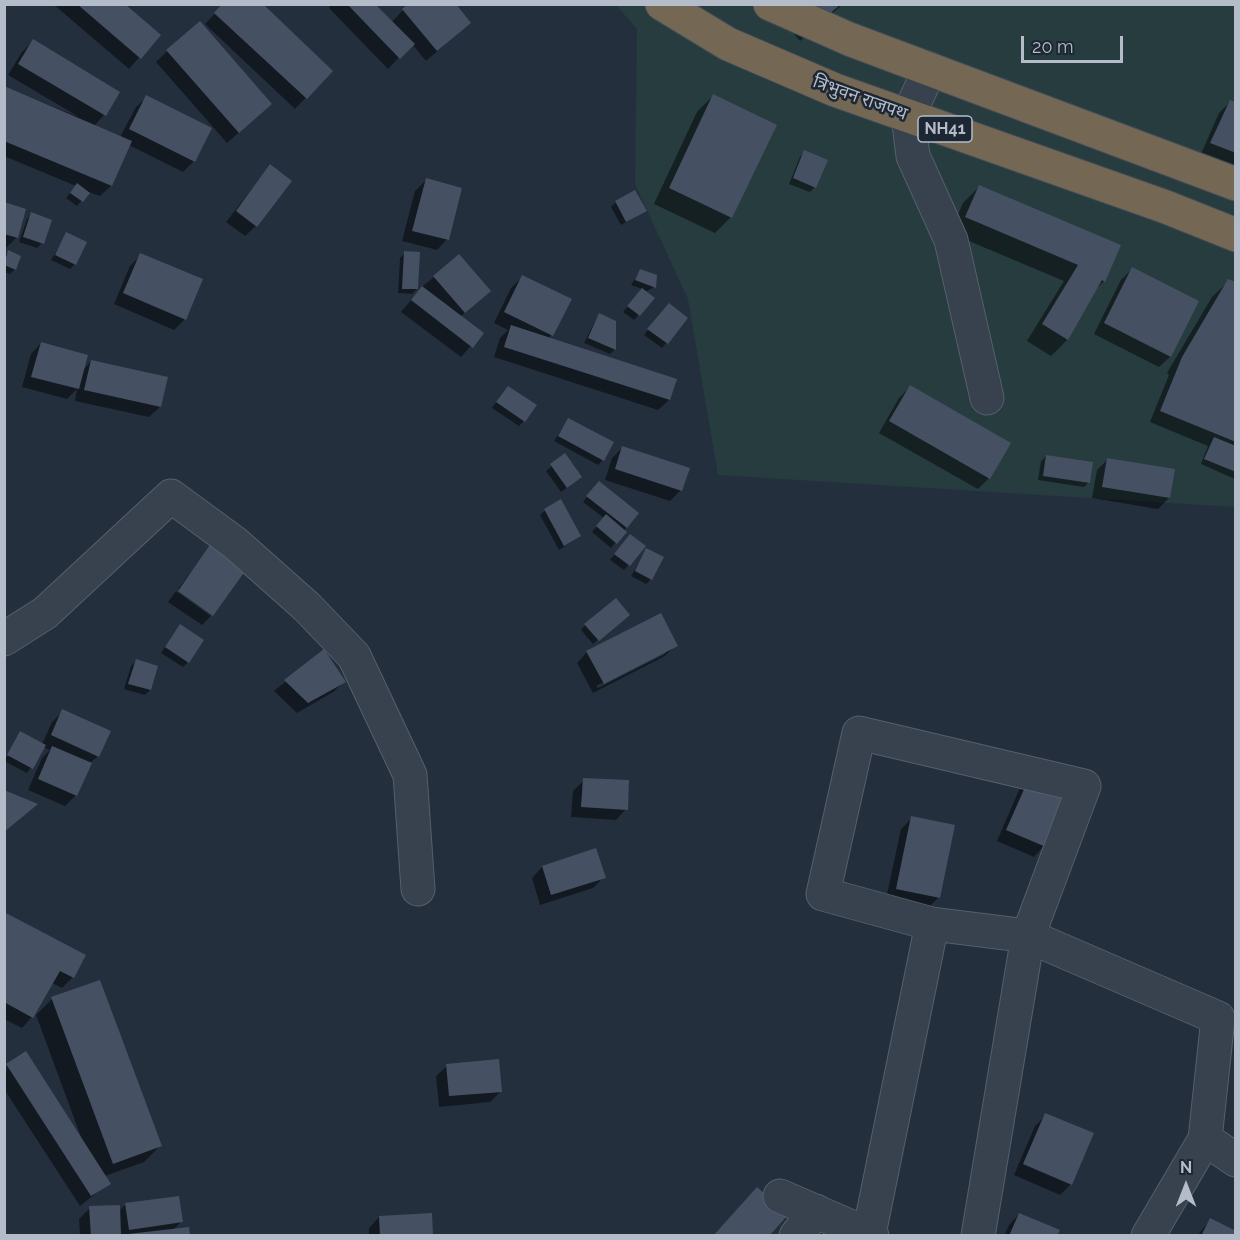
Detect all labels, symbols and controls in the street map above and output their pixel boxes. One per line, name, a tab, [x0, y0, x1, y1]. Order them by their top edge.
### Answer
scale bar	[1024, 24, 1126, 62]
text: 20 m	[1032, 36, 1074, 57]
street label: त्रिभुवन राजपथ	[810, 71, 910, 125]
road number: NH41	[918, 116, 972, 142]
north arrow	[1156, 1156, 1216, 1216]
text: N	[1180, 1158, 1192, 1177]

